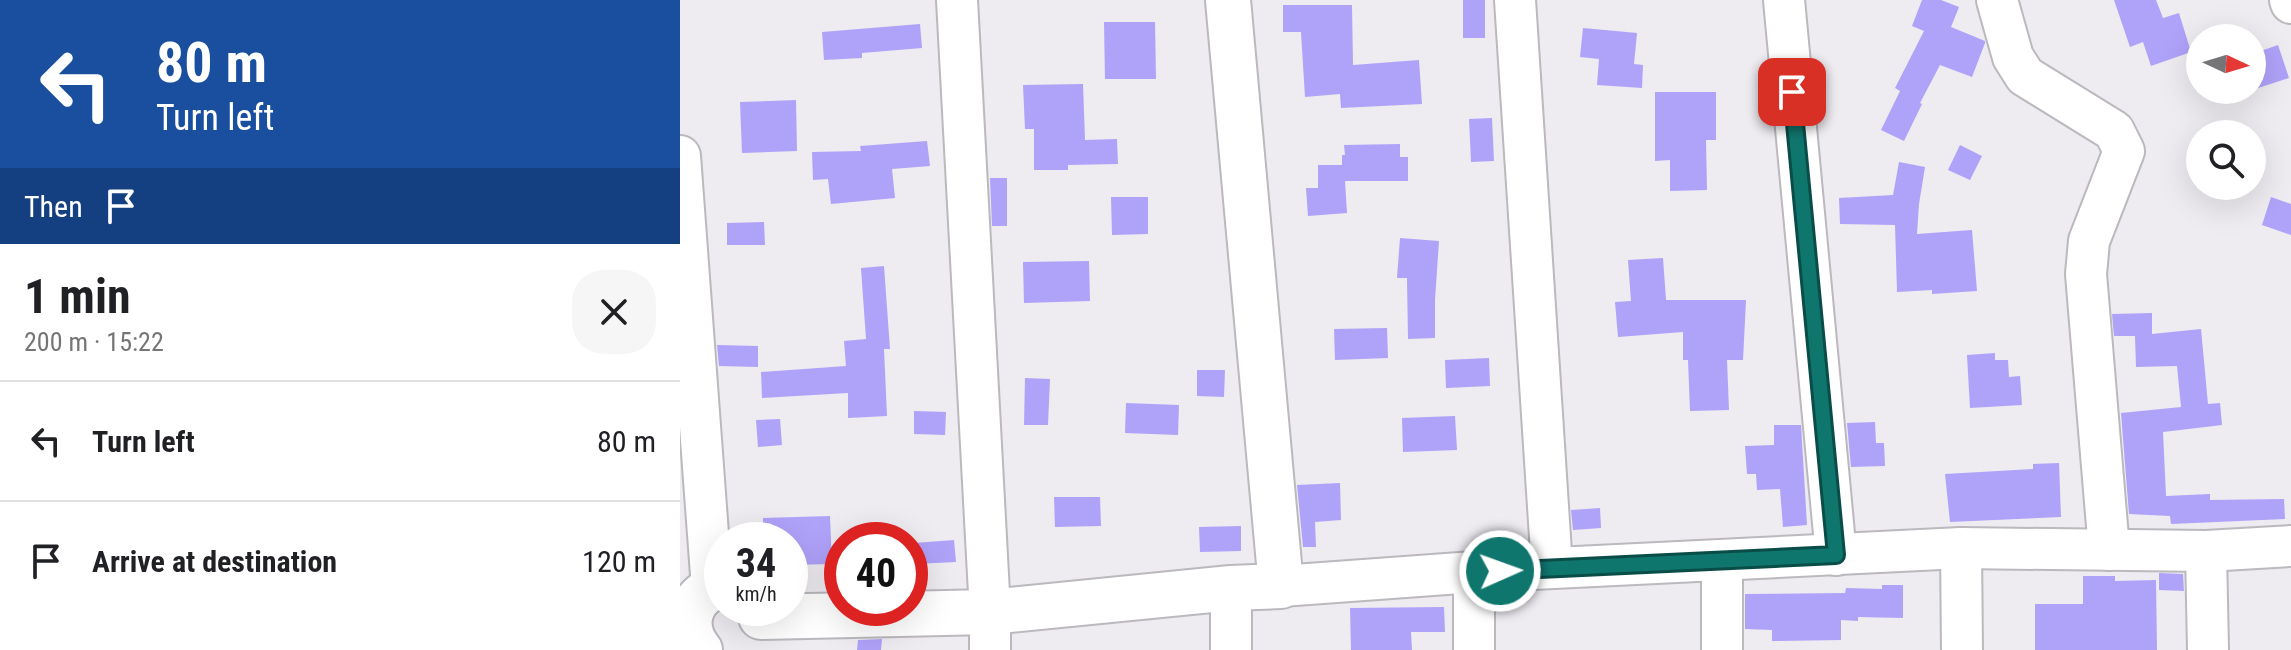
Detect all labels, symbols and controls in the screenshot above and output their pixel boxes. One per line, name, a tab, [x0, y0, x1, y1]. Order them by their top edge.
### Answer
north arrow	[2186, 24, 2266, 104]
map controls	[2186, 24, 2266, 200]
text: 80 m	[156, 30, 267, 96]
icon: left	[24, 32, 128, 136]
pin	[1758, 58, 1826, 126]
icon: arrive	[1770, 70, 1814, 114]
text: Turn left	[156, 97, 274, 139]
button: search	[2186, 120, 2266, 200]
icon: arrive	[99, 184, 143, 228]
text: Then	[24, 189, 83, 224]
text: 1 min	[24, 268, 131, 325]
button: close	[572, 270, 656, 354]
text: 200 m · 15:22	[24, 327, 164, 357]
icon: left	[24, 419, 68, 463]
text: Turn left	[92, 424, 195, 459]
text: 80 m	[597, 424, 656, 459]
speed limit sign: 40	[824, 522, 928, 626]
position arrow	[1458, 529, 1542, 613]
icon: arrive	[24, 539, 68, 583]
text: 34	[736, 540, 776, 587]
text: Arrive at destination	[92, 544, 337, 579]
text: 120 m	[582, 544, 656, 579]
text: km/h	[735, 582, 777, 606]

